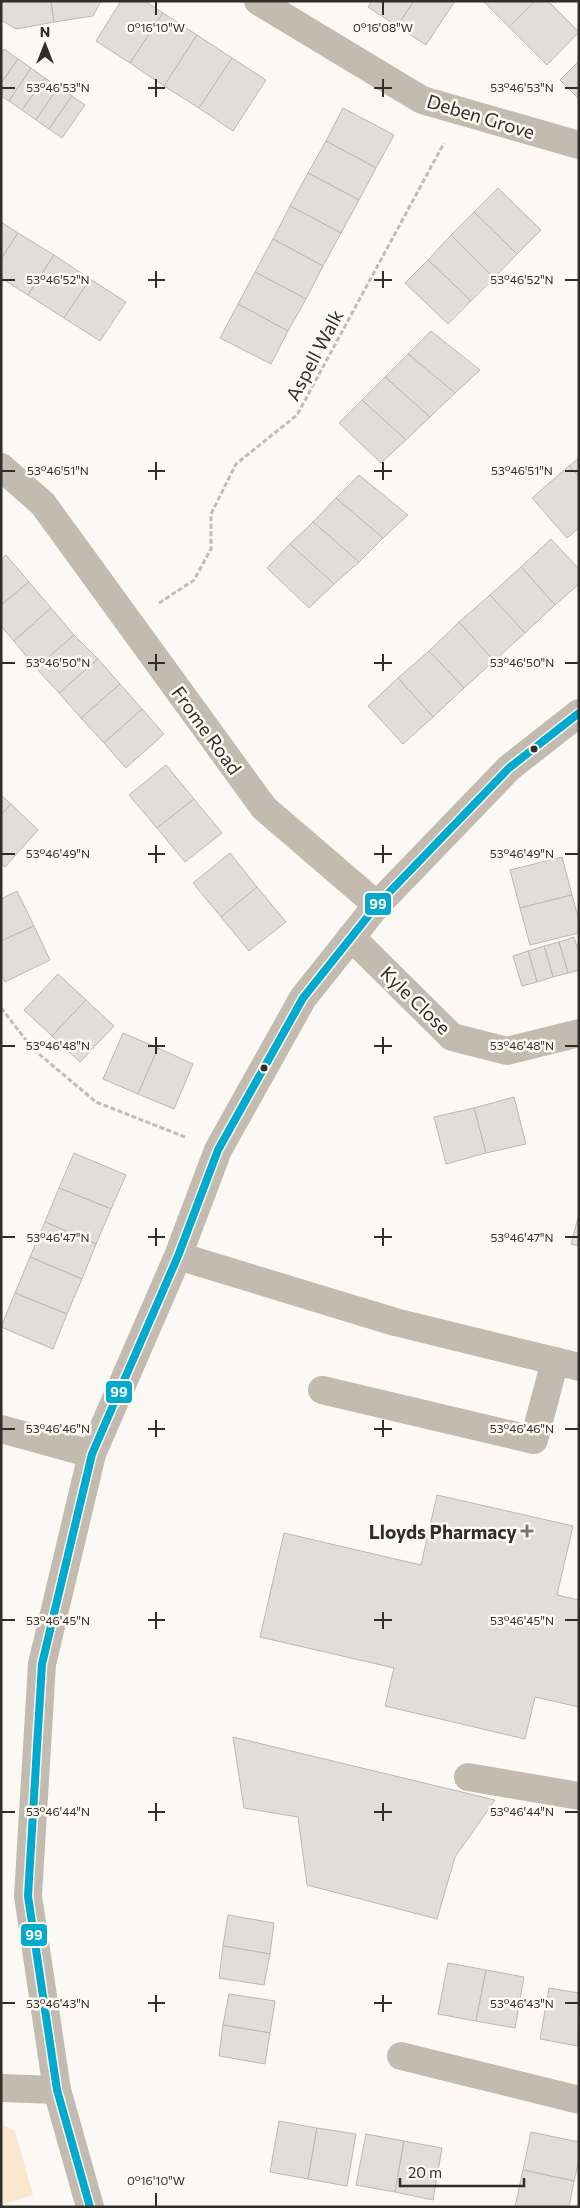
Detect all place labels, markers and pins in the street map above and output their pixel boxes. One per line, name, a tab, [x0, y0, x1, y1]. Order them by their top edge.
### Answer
unlabelled marker	[529, 744, 539, 754]
unlabelled marker	[259, 1063, 269, 1073]
place label: Lloyds Pharmacy	[369, 1520, 518, 1543]
marker: Lloyds Pharmacy	[521, 1525, 533, 1537]

